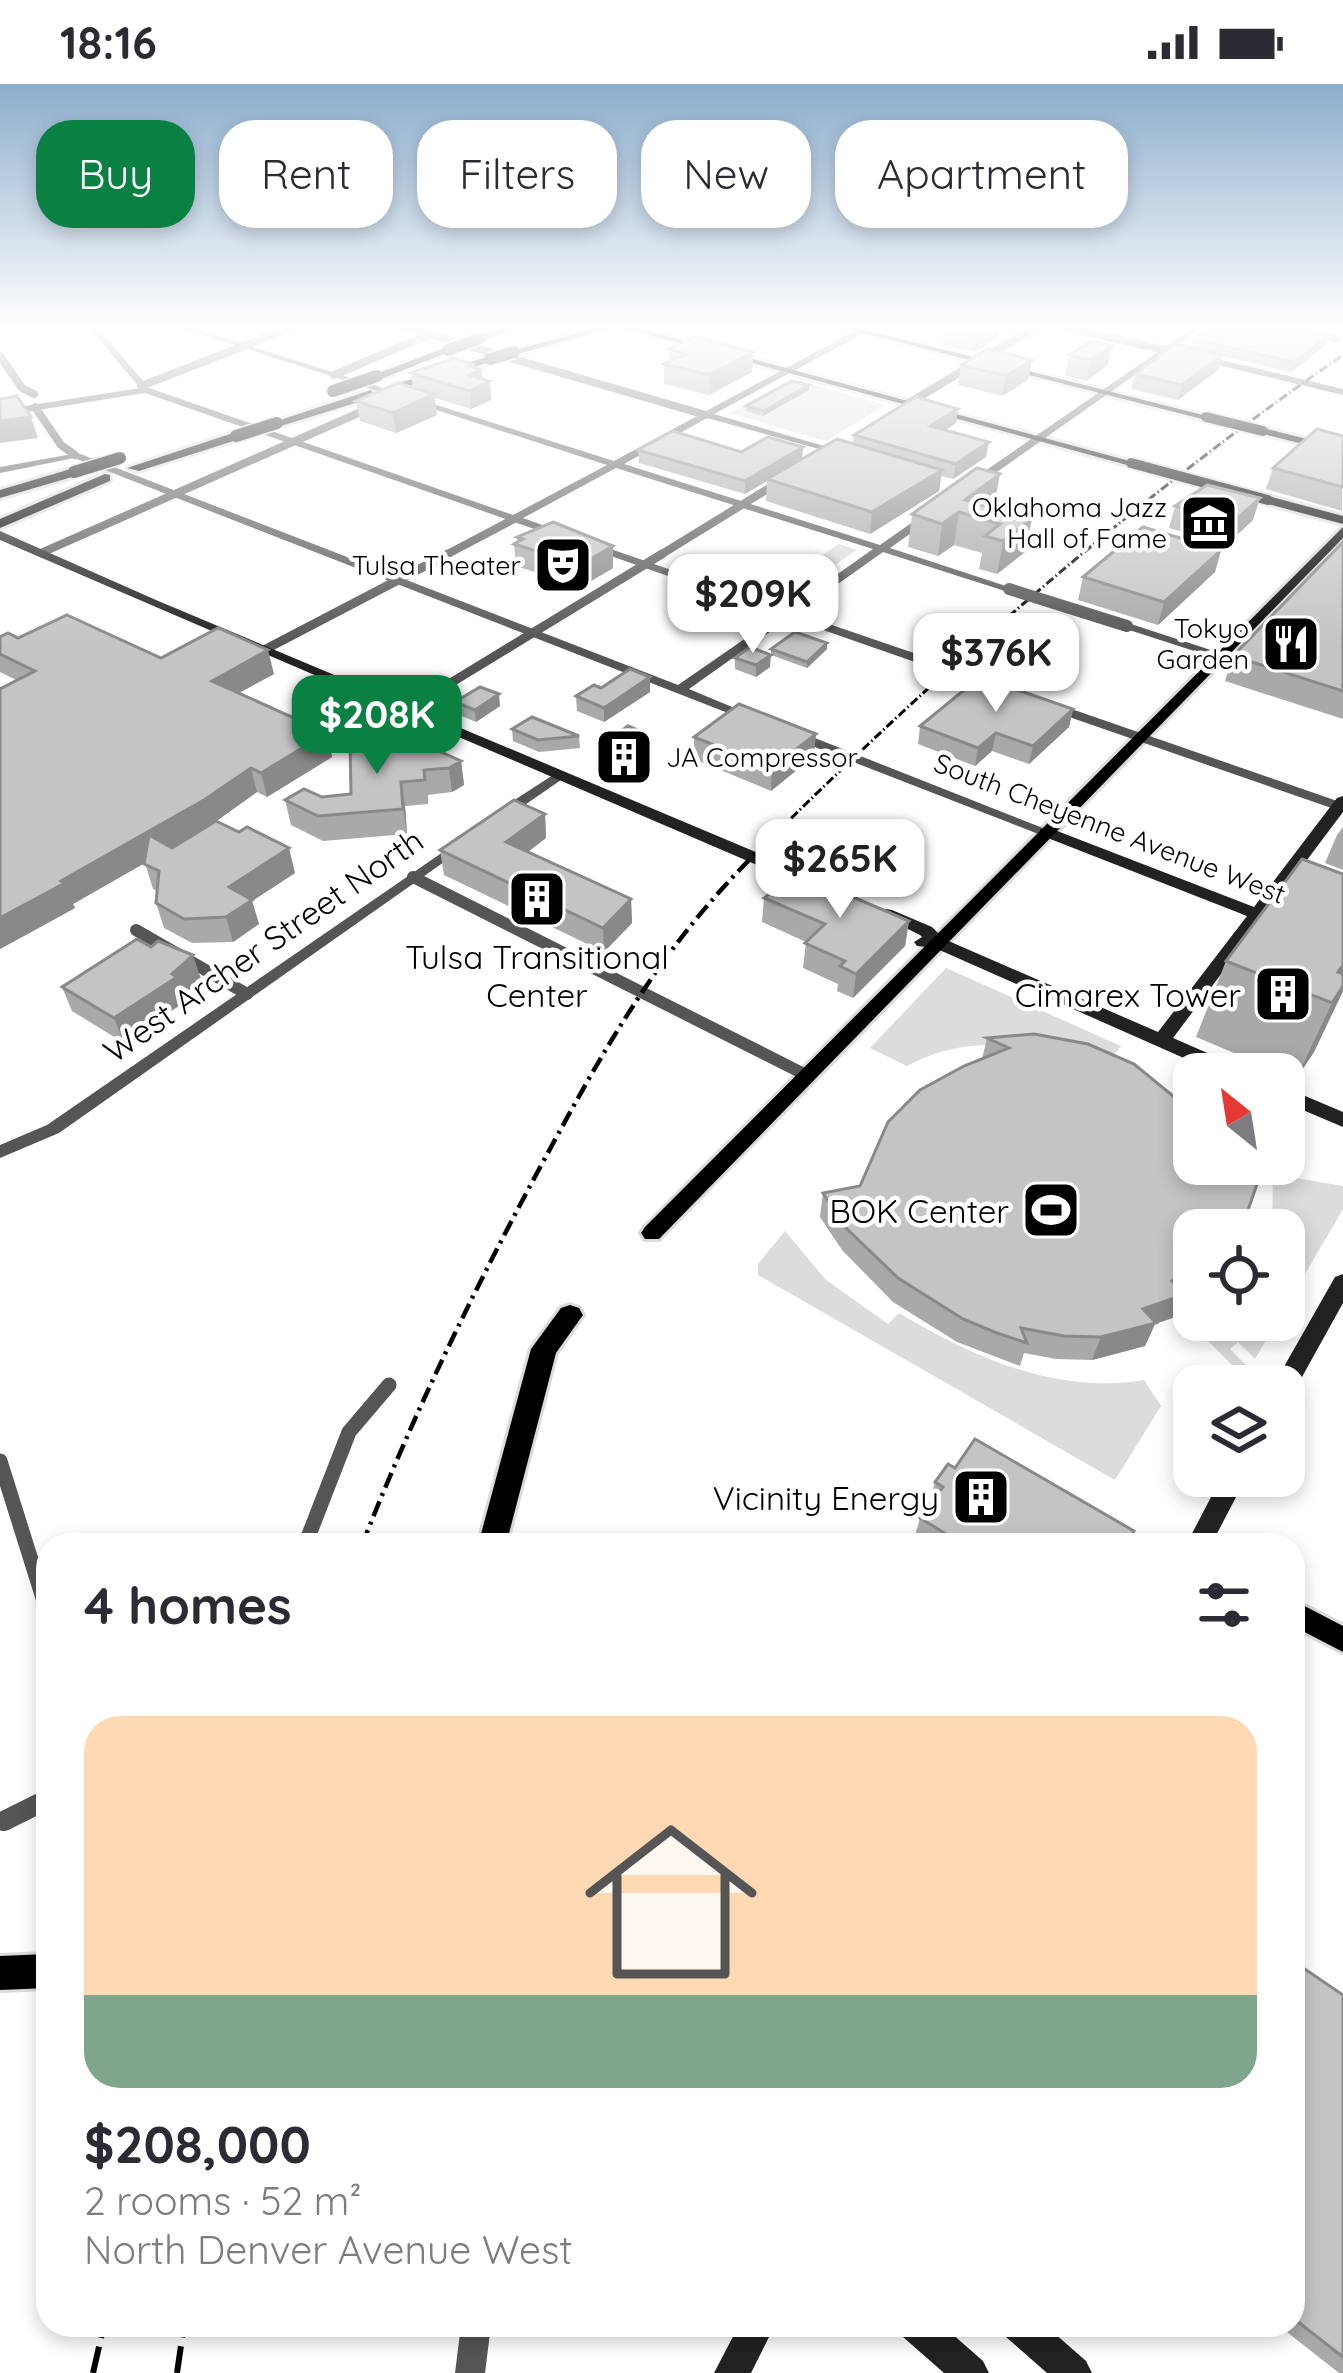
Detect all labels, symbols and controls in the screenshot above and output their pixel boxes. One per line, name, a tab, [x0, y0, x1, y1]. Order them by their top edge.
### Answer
text: 18:16	[60, 14, 157, 70]
chip: Buy	[36, 120, 195, 228]
chip: Rent	[219, 120, 393, 228]
chip: Filters	[417, 120, 617, 228]
chip: New	[641, 120, 811, 228]
chip: Apartment	[835, 120, 1128, 228]
place label: Oklahoma Jazz Hall of Fame	[972, 490, 1167, 555]
museum icon: Oklahoma Jazz Hall of Fame	[1178, 492, 1240, 554]
theatre icon: Tulsa Theater	[532, 534, 594, 596]
place label: Tulsa Theater	[352, 548, 521, 582]
pin: $209K	[669, 554, 837, 656]
text: $209K	[694, 568, 812, 617]
place label: Tokyo Garden	[1156, 611, 1249, 676]
pin: $376K	[912, 613, 1080, 715]
restaurant icon: Tokyo Garden	[1260, 613, 1322, 675]
text: $376K	[940, 627, 1052, 676]
pin: $208K	[293, 675, 461, 777]
text: $208K	[319, 689, 435, 738]
building icon: JA Compressor	[593, 726, 655, 788]
place label: JA Compressor	[666, 740, 858, 774]
street label: South Cheyenne Avenue West	[930, 745, 1290, 911]
street label: West Archer Street North	[95, 819, 431, 1071]
pin: $265K	[756, 819, 924, 921]
text: $265K	[782, 833, 898, 882]
building icon: Tulsa Transitional Center	[506, 868, 568, 930]
place label: Tulsa Transitional Center	[405, 936, 669, 1015]
building icon: Cimarex Tower	[1252, 963, 1314, 1025]
place label: Cimarex Tower	[1015, 974, 1241, 1015]
north arrow	[1173, 1053, 1305, 1185]
map controls	[1173, 1053, 1305, 1497]
sports icon: BOK Center	[1020, 1179, 1082, 1241]
place label: BOK Center	[829, 1190, 1009, 1231]
button: locate	[1173, 1209, 1305, 1341]
button: layers	[1173, 1365, 1305, 1497]
building icon: Vicinity Energy	[950, 1466, 1012, 1528]
place label: Vicinity Energy	[713, 1477, 939, 1518]
icon: filters	[1191, 1572, 1257, 1638]
text: 4 homes	[84, 1573, 292, 1637]
icon: home	[563, 1794, 779, 2010]
text: $208,000	[84, 2112, 311, 2176]
text: 2 rooms · 52 m²	[84, 2176, 362, 2225]
text: North Denver Avenue West	[84, 2225, 573, 2274]

